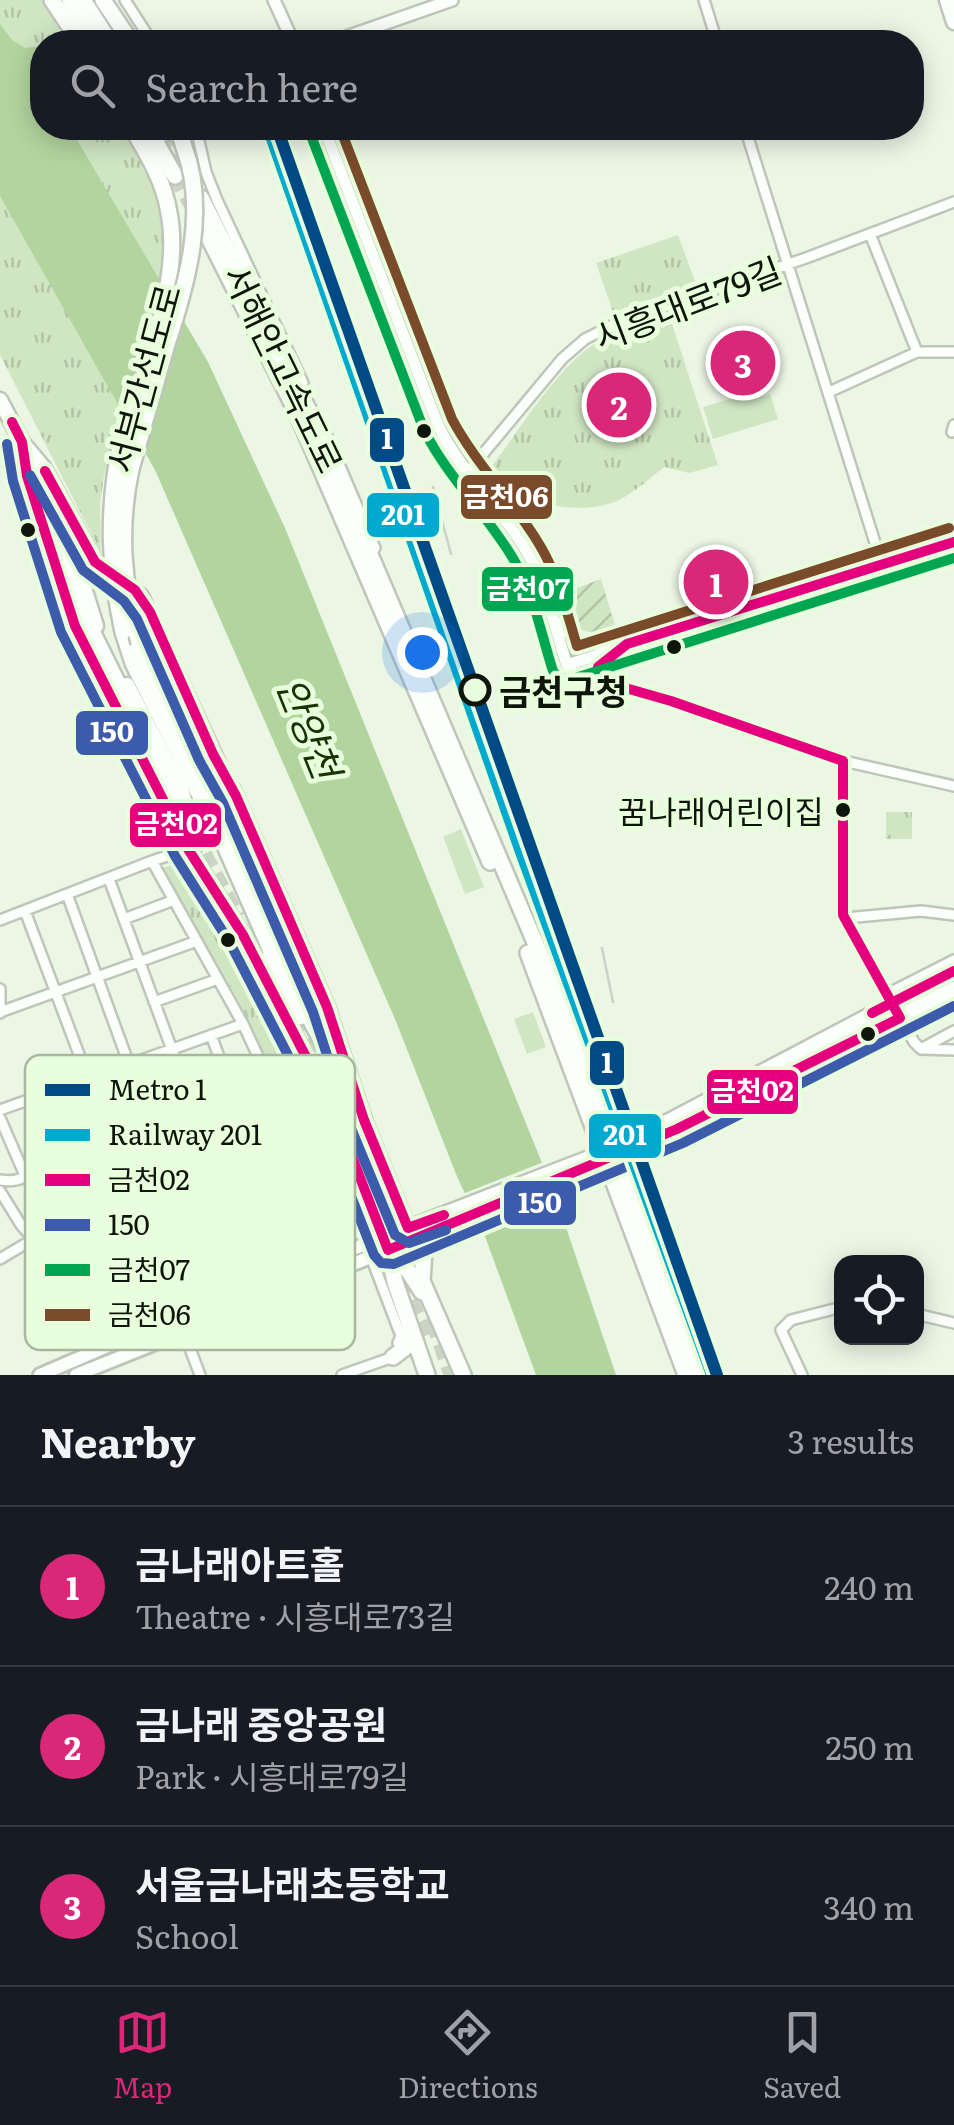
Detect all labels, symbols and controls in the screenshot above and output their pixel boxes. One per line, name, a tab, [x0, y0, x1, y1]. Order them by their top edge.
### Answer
search box	[30, 30, 924, 140]
text: Search here	[145, 57, 358, 114]
icon: search	[65, 58, 120, 113]
street label: 시흥대로79길	[586, 242, 788, 362]
street label: 서해안고속도로	[212, 255, 358, 481]
street label: 서부간선도로	[92, 278, 192, 478]
pin: 3	[710, 326, 776, 400]
pin: 2	[586, 368, 652, 442]
line badge: 1	[368, 416, 406, 464]
text: 1	[381, 416, 393, 458]
unlabelled marker	[414, 421, 434, 441]
line badge: 금천06	[459, 473, 554, 521]
text: 금천06	[463, 474, 549, 516]
line badge: 201	[365, 491, 441, 539]
text: 201	[381, 492, 425, 534]
unlabelled marker	[18, 520, 38, 540]
pin: 1	[684, 544, 748, 620]
line badge: 금천07	[480, 565, 575, 613]
text: 금천07	[486, 566, 571, 608]
your location	[397, 627, 448, 678]
unlabelled marker	[664, 637, 684, 657]
place label: 금천구청	[499, 664, 628, 716]
water label: 안양천	[265, 668, 359, 790]
marker: 금천구청	[460, 675, 490, 705]
line badge: 150	[74, 709, 150, 757]
text: 150	[90, 709, 134, 751]
place label: 꿈나래어린이집	[618, 786, 824, 834]
marker: 꿈나래어린이집	[833, 800, 853, 820]
line badge: 금천02	[128, 801, 223, 849]
text: 금천02	[134, 801, 218, 843]
unlabelled marker	[218, 930, 238, 950]
unlabelled marker	[858, 1024, 878, 1044]
line badge: 1	[588, 1039, 626, 1087]
text: 1	[601, 1040, 613, 1082]
legend	[25, 1055, 355, 1350]
text: Metro 1	[108, 1067, 207, 1109]
line badge: 금천02	[705, 1068, 800, 1116]
text: 금천02	[710, 1068, 794, 1110]
text: Railway 201	[108, 1112, 262, 1154]
line badge: 201	[587, 1112, 663, 1160]
text: 201	[603, 1112, 647, 1154]
text: 금천02	[108, 1157, 190, 1199]
line badge: 150	[502, 1179, 578, 1227]
text: 150	[518, 1180, 562, 1222]
text: 150	[108, 1202, 150, 1244]
text: 금천07	[108, 1247, 190, 1289]
map controls	[834, 1255, 924, 1345]
button: locate	[834, 1255, 924, 1345]
text: 금천06	[108, 1292, 191, 1334]
text: Nearby	[40, 1409, 196, 1471]
text: 3 results	[788, 1416, 914, 1464]
text: 금나래아트홀	[135, 1534, 345, 1591]
text: 1	[66, 1562, 79, 1610]
text: 240 m	[824, 1562, 914, 1610]
text: Theatre · 시흥대로73길	[135, 1591, 455, 1639]
text: 금나래 중앙공원	[135, 1694, 387, 1751]
text: 2	[64, 1722, 81, 1770]
text: 250 m	[826, 1722, 914, 1770]
text: Park · 시흥대로79길	[135, 1751, 409, 1799]
text: 서울금나래초등학교	[135, 1854, 450, 1911]
text: 3	[64, 1882, 81, 1930]
text: 340 m	[823, 1882, 914, 1930]
text: School	[135, 1911, 239, 1959]
tab: Map	[113, 2005, 172, 2107]
tab: Directions	[398, 2005, 538, 2107]
tab: Saved	[763, 2005, 841, 2107]

